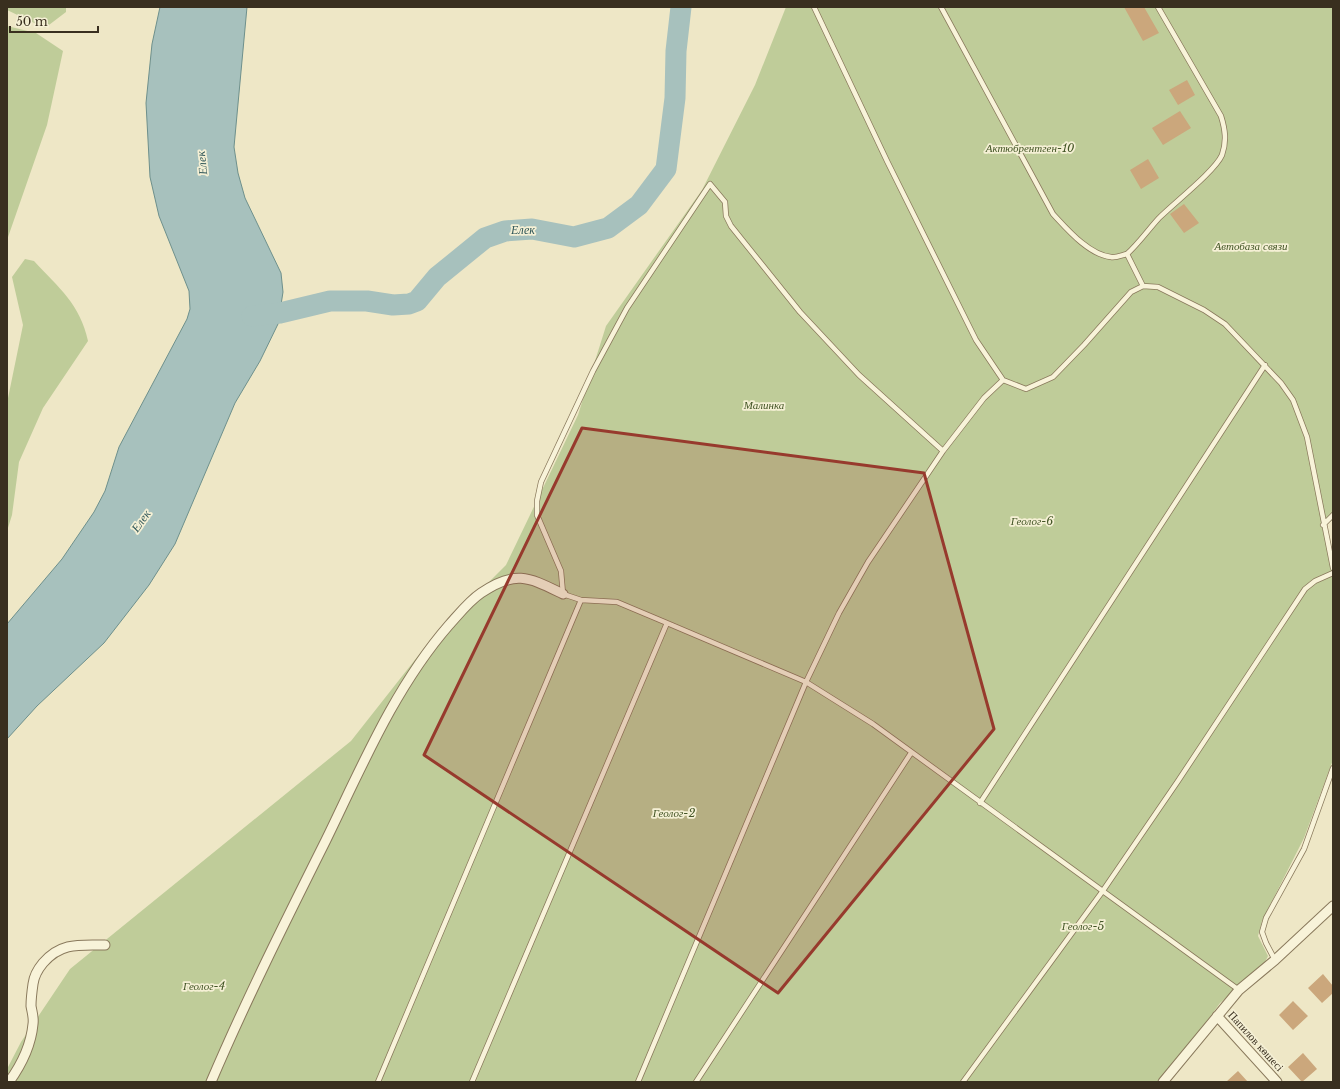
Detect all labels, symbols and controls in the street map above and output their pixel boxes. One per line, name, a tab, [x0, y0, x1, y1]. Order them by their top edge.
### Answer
scale bar	[10, 8, 98, 34]
text: 50 m	[16, 14, 48, 29]
park label: Актюбрентген-10	[985, 141, 1074, 155]
water label: Елек	[193, 150, 210, 177]
water label: Елек	[510, 222, 535, 237]
park label: Автобаза связи	[1213, 239, 1288, 253]
park label: Малинка	[743, 398, 785, 412]
water label: Елек	[127, 506, 154, 536]
park label: Геолог-6	[1010, 514, 1053, 528]
park label: Геолог-2	[652, 806, 695, 820]
park label: Геолог-5	[1061, 919, 1105, 933]
park label: Геолог-4	[182, 979, 226, 993]
street label: Папилов көшесі	[1225, 1008, 1287, 1074]

